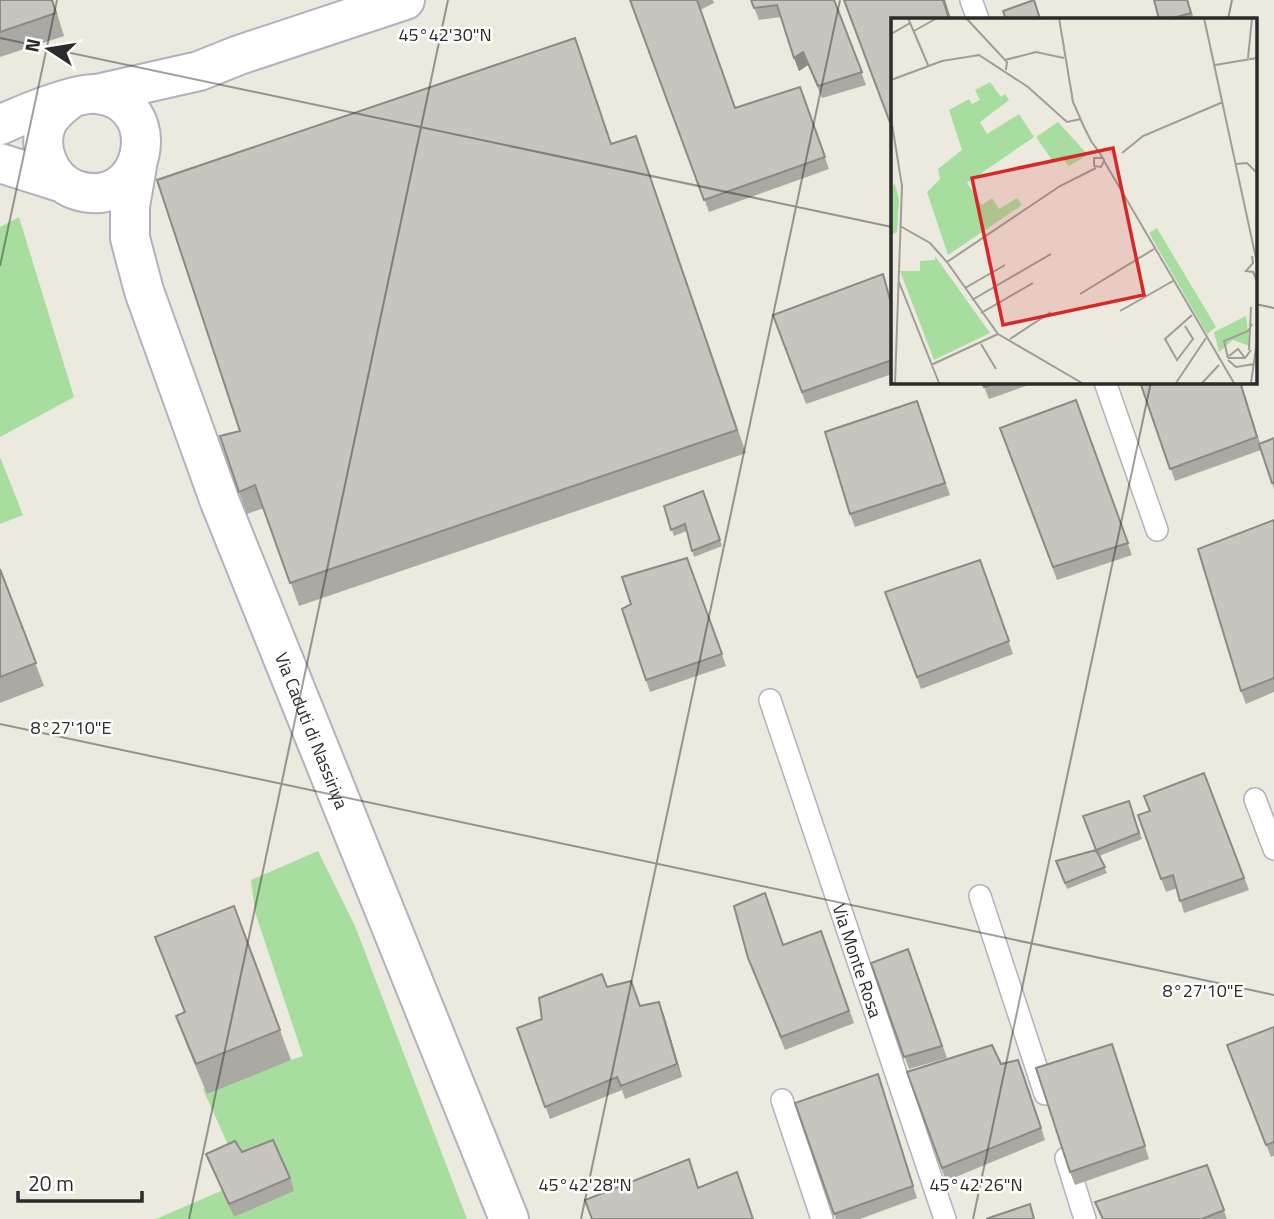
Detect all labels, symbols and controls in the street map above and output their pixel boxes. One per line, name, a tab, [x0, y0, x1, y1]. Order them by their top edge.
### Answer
north arrow	[14, 14, 84, 84]
inset map	[891, 18, 1256, 383]
text: 45°42'30"N	[398, 21, 492, 48]
text: N	[16, 36, 47, 55]
street label: Via Caduti di Nassiriya	[268, 648, 356, 813]
text: 8°27'10"E	[31, 714, 111, 741]
street label: Via Monte Rosa	[826, 900, 890, 1021]
text: 8°27'10"E	[1163, 977, 1243, 1004]
scale bar	[18, 1160, 142, 1204]
text: 20 m	[28, 1167, 74, 1199]
text: 45°42'28"N	[538, 1171, 632, 1198]
text: 45°42'26"N	[929, 1171, 1023, 1198]

